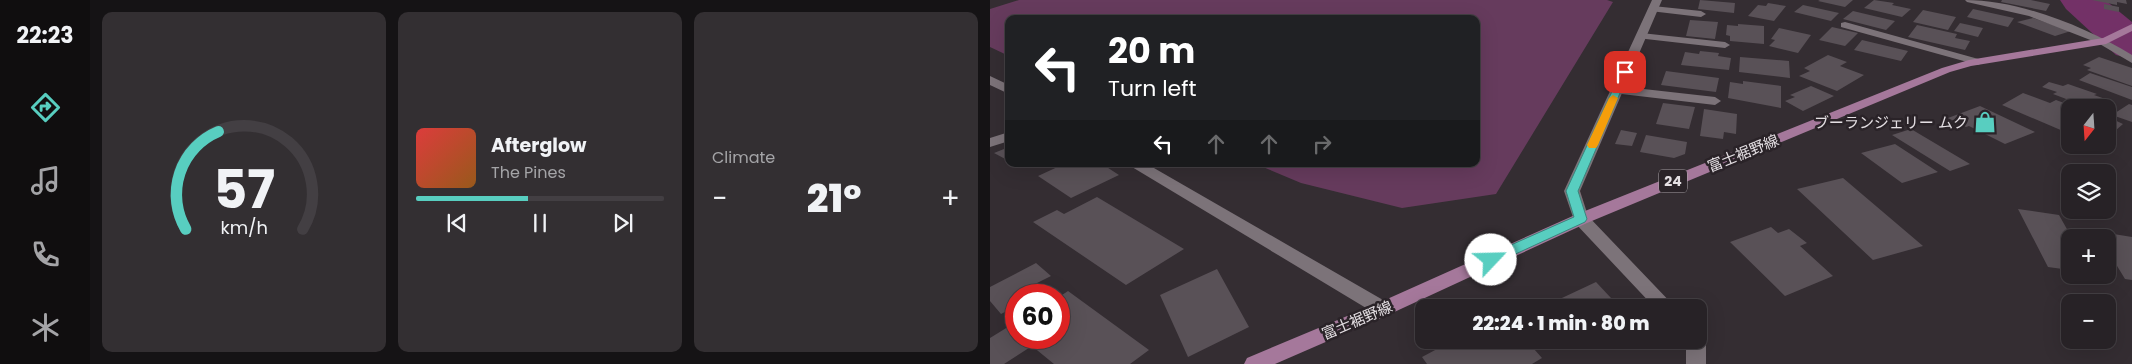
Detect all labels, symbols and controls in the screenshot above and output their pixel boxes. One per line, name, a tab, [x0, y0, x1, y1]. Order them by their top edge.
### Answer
text: 22:23	[16, 20, 74, 51]
text: 20 m	[1108, 26, 1195, 75]
icon: left	[1025, 35, 1090, 100]
pin	[1604, 51, 1646, 93]
icon: arrive	[1611, 58, 1639, 86]
text: Turn left	[1108, 73, 1196, 104]
icon: directions	[28, 90, 63, 125]
north arrow	[2061, 99, 2116, 154]
map controls	[2061, 99, 2116, 349]
shop icon: ブーランジェリー ムク	[1972, 109, 1998, 135]
place label: ブーランジェリー ムク	[1814, 112, 1968, 133]
street label: 富士裾野線	[1704, 129, 1782, 177]
icon: left	[1149, 130, 1177, 158]
icon: ahead	[1202, 130, 1230, 158]
icon: ahead	[1255, 130, 1283, 158]
icon: right	[1308, 130, 1336, 158]
text: Afterglow	[491, 132, 586, 159]
text: Climate	[712, 146, 775, 169]
text: 57	[213, 153, 275, 226]
text: The Pines	[491, 161, 566, 184]
icon: music	[28, 163, 63, 198]
button: layers	[2061, 164, 2116, 219]
road number: 24	[1659, 170, 1687, 192]
text: 21°	[807, 172, 861, 225]
text: −	[712, 179, 727, 218]
text: +	[941, 179, 960, 218]
icon: previous	[443, 209, 471, 237]
icon: pause	[526, 209, 554, 237]
icon: next	[609, 209, 637, 237]
text: km/h	[220, 215, 268, 240]
button: +	[2061, 229, 2116, 284]
position arrow	[1464, 233, 1516, 285]
icon: phone	[28, 237, 63, 272]
speed limit sign: 60	[1005, 284, 1070, 349]
button: −	[2061, 294, 2116, 349]
street label: 富士裾野線	[1318, 296, 1396, 344]
icon: climate	[28, 310, 63, 345]
text: 22:24 · 1 min · 80 m	[1472, 310, 1650, 337]

